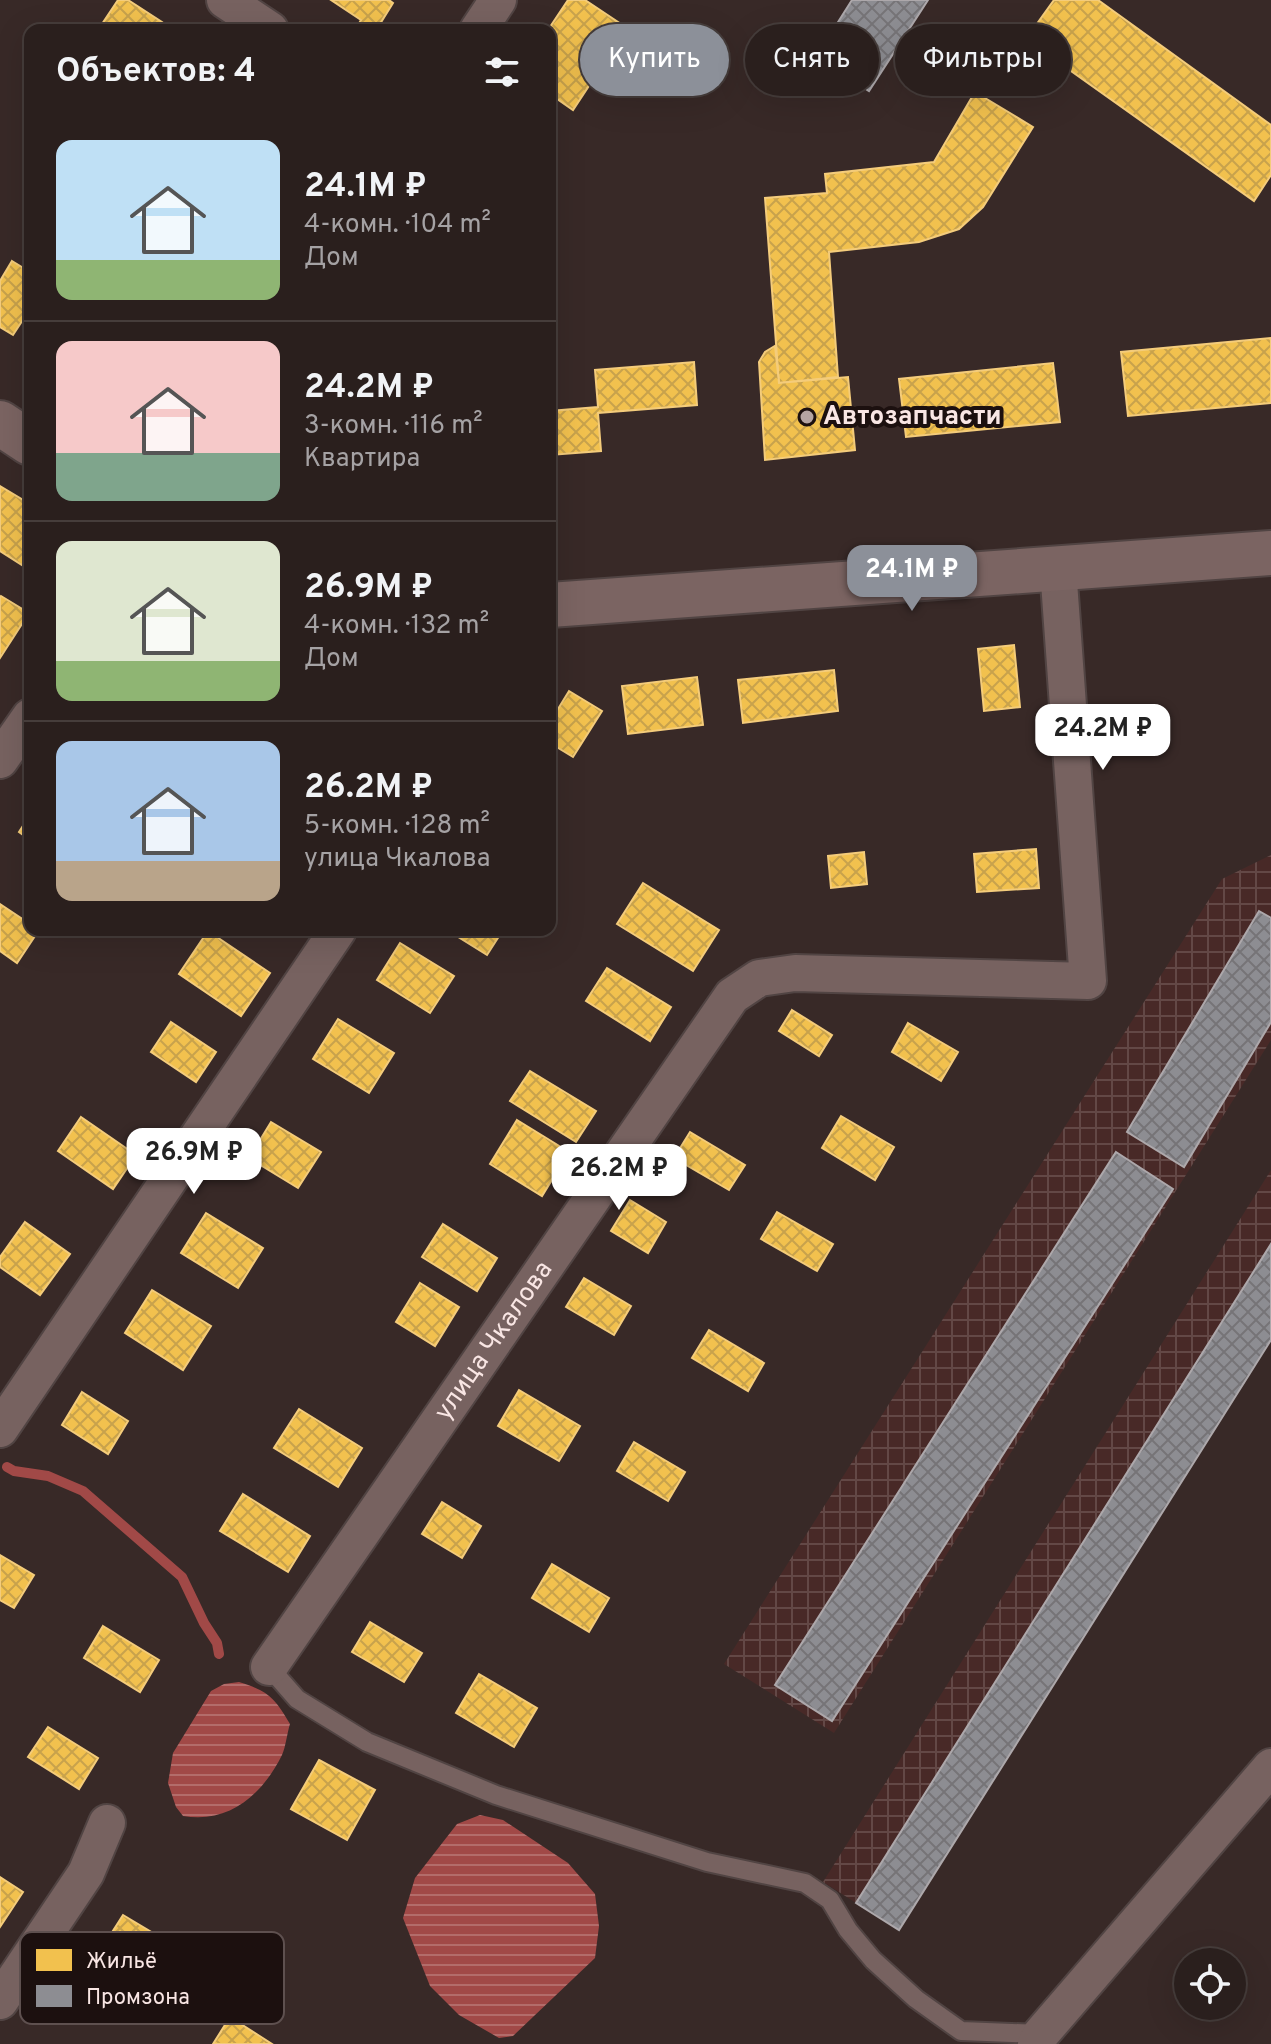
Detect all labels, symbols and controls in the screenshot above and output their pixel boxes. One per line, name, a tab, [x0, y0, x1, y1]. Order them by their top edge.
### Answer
chip: Купить	[580, 24, 729, 96]
chip: Снять	[745, 24, 879, 96]
chip: Фильтры	[895, 24, 1071, 96]
icon: filters	[480, 50, 524, 94]
text: Объектов: 4	[56, 51, 256, 94]
text: 24.1M ₽	[304, 166, 427, 209]
icon: home	[120, 172, 216, 268]
text: 4-комн. · 104 m²	[304, 209, 491, 242]
text: Дом	[304, 242, 359, 275]
text: 24.2M ₽	[304, 367, 434, 410]
icon: home	[120, 373, 216, 469]
place label: Автозапчасти	[823, 401, 1002, 434]
marker: Автозапчасти	[798, 408, 816, 426]
text: 3-комн. · 116 m²	[304, 410, 483, 443]
text: Квартира	[304, 443, 420, 476]
pin: 24.1M ₽	[838, 545, 986, 613]
text: 24.1M ₽	[865, 554, 959, 587]
text: 26.9M ₽	[304, 567, 433, 610]
icon: home	[120, 573, 216, 669]
text: 4-комн. · 132 m²	[304, 610, 489, 643]
text: Дом	[304, 643, 359, 676]
pin: 24.2M ₽	[1029, 704, 1177, 772]
text: 24.2M ₽	[1053, 713, 1153, 746]
text: 26.2M ₽	[304, 767, 433, 810]
icon: home	[120, 773, 216, 869]
text: 5-комн. · 128 m²	[304, 810, 490, 843]
text: улица Чкалова	[304, 843, 491, 876]
pin: 26.9M ₽	[120, 1128, 268, 1196]
text: 26.9M ₽	[145, 1137, 243, 1170]
pin: 26.2M ₽	[545, 1144, 693, 1212]
text: 26.2M ₽	[570, 1153, 668, 1186]
street label: улица Чкалова	[427, 1255, 560, 1427]
legend	[20, 1932, 284, 2024]
map controls	[1174, 1948, 1246, 2020]
button: locate	[1174, 1948, 1246, 2020]
text: Жильё	[86, 1949, 157, 1976]
text: Промзона	[86, 1985, 190, 2012]

